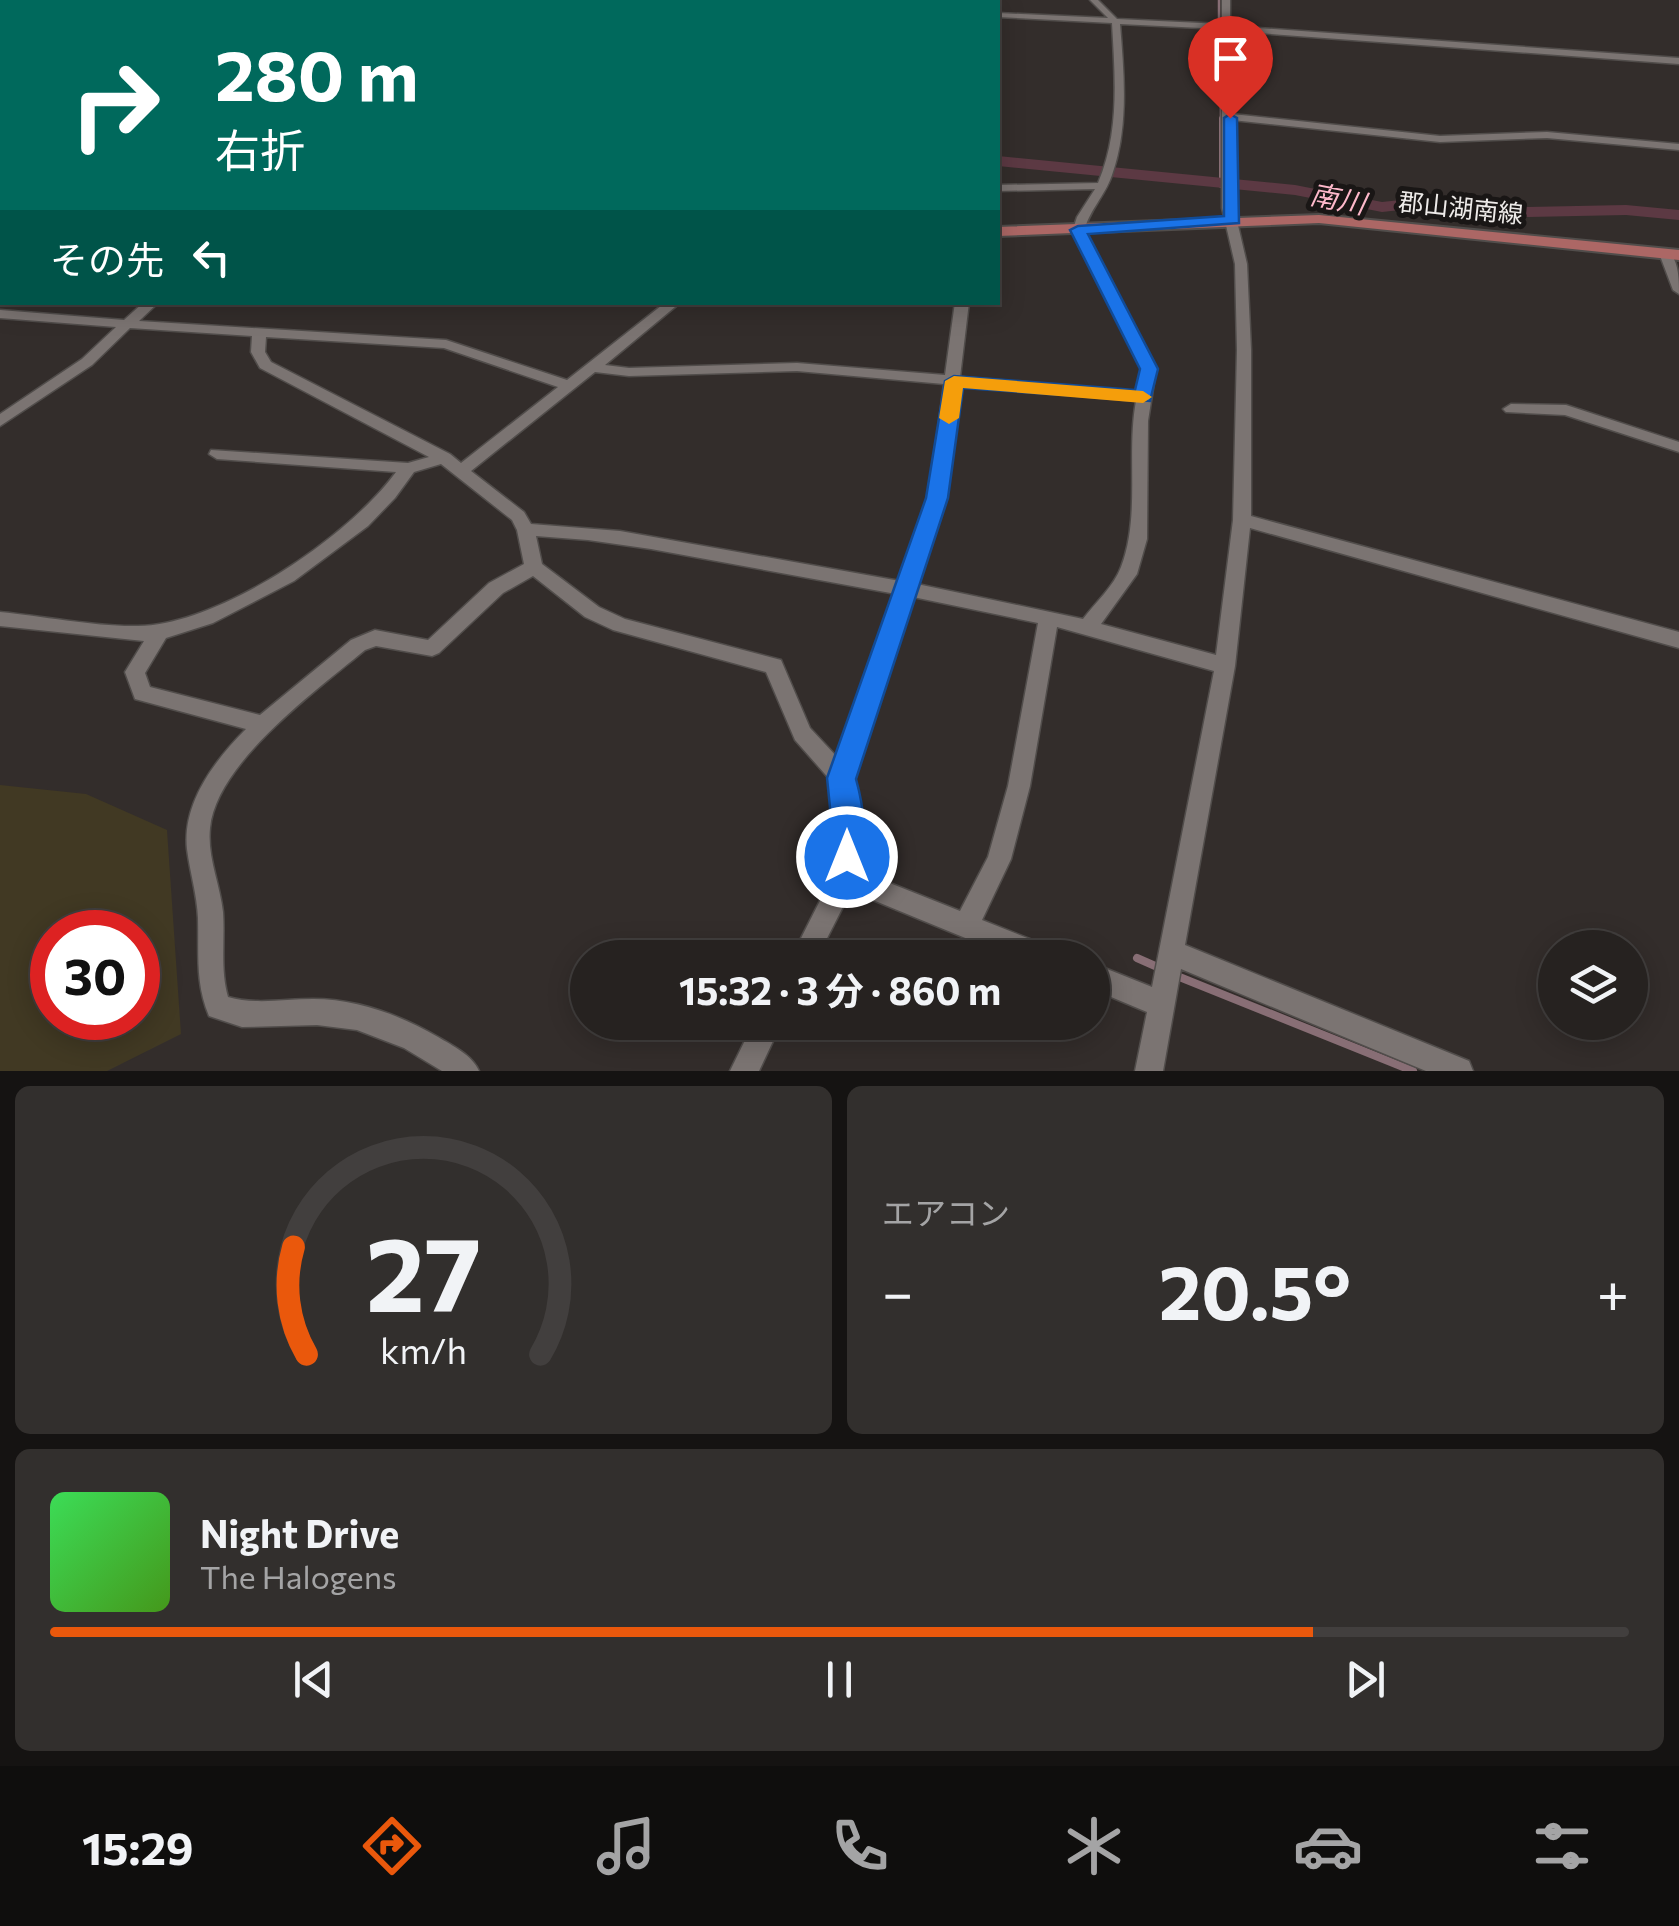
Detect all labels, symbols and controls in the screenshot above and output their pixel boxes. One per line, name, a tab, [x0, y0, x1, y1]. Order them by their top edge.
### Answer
pin	[1188, 16, 1273, 119]
text: 280 m	[215, 30, 419, 115]
icon: arrive	[1203, 31, 1258, 86]
icon: right	[50, 40, 180, 170]
text: 右折	[215, 121, 305, 176]
water label: 南川	[1307, 176, 1372, 221]
street label: 郡山湖南線	[1397, 186, 1525, 228]
icon: left	[184, 230, 239, 285]
text: その先	[50, 235, 164, 282]
position arrow	[795, 805, 899, 909]
speed limit sign: 30	[30, 910, 160, 1040]
map controls	[1538, 930, 1648, 1040]
button: layers	[1538, 930, 1648, 1040]
text: 15:32 · 3 分 · 860 m	[679, 966, 1001, 1013]
text: エアコン	[882, 1192, 1010, 1232]
text: 27	[366, 1206, 481, 1333]
text: 20.5°	[1159, 1244, 1351, 1335]
text: −	[882, 1257, 913, 1324]
text: +	[1597, 1257, 1629, 1324]
text: km/h	[380, 1328, 467, 1371]
text: Night Drive	[200, 1509, 399, 1556]
text: The Halogens	[200, 1556, 397, 1596]
icon: previous	[286, 1652, 341, 1707]
icon: pause	[812, 1652, 867, 1707]
icon: next	[1338, 1652, 1393, 1707]
icon: directions	[357, 1811, 427, 1881]
icon: music	[591, 1811, 661, 1881]
icon: phone	[825, 1811, 895, 1881]
icon: climate	[1059, 1811, 1129, 1881]
icon: car	[1293, 1811, 1363, 1881]
icon: filters	[1527, 1811, 1597, 1881]
text: 15:29	[82, 1819, 194, 1874]

